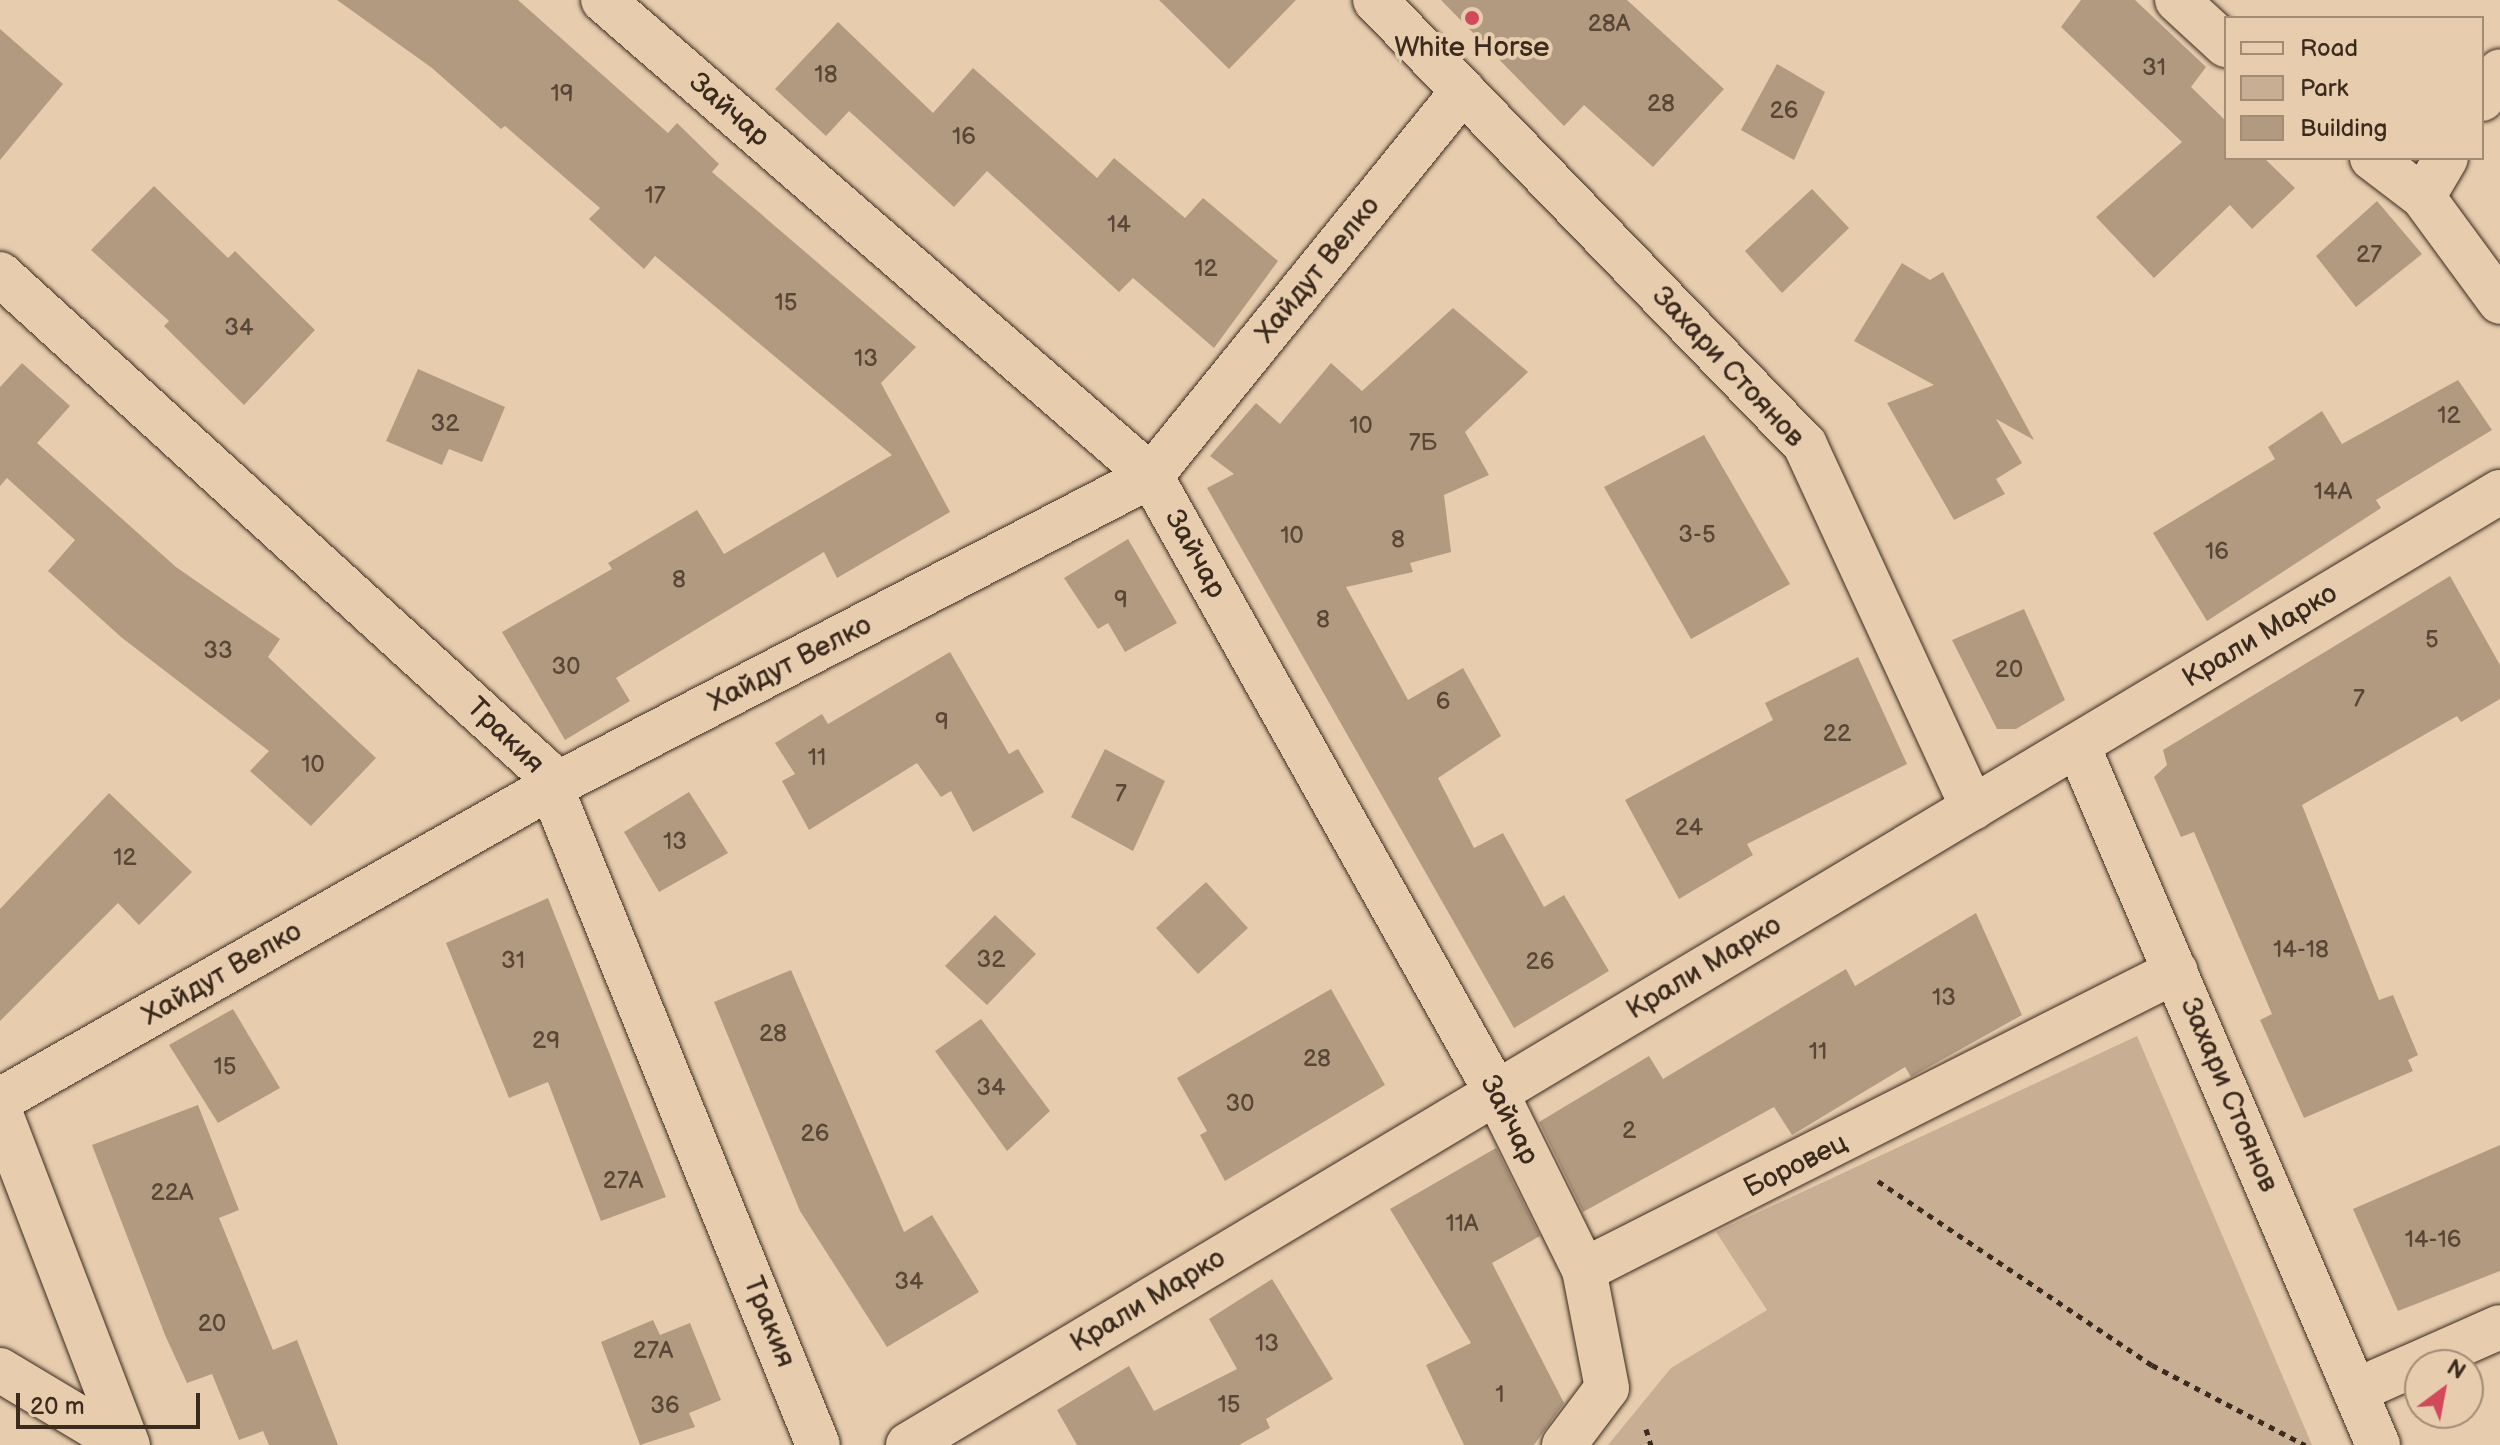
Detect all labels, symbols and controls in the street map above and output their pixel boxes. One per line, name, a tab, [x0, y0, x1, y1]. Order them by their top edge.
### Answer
marker: White Horse	[1463, 9, 1481, 27]
house number: 28А	[1588, 10, 1630, 38]
legend	[2224, 16, 2484, 160]
place label: White Horse	[1394, 31, 1550, 65]
text: Road	[2300, 34, 2358, 63]
house number: 31	[2142, 54, 2166, 82]
house number: 18	[814, 61, 838, 89]
street label: Зайчар	[682, 66, 776, 154]
text: Park	[2300, 74, 2348, 103]
house number: 19	[550, 80, 574, 108]
house number: 28	[1647, 90, 1675, 118]
house number: 26	[1770, 97, 1798, 125]
text: Building	[2300, 114, 2387, 143]
house number: 16	[952, 123, 976, 151]
house number: 17	[644, 182, 666, 210]
street label: Хайдут Велко	[1249, 190, 1387, 350]
house number: 14	[1107, 211, 1131, 239]
house number: 27	[2356, 241, 2382, 269]
house number: 12	[1194, 255, 1218, 283]
street label: Захари Стоянов	[1645, 280, 1811, 454]
house number: 15	[774, 289, 798, 317]
house number: 34	[224, 314, 254, 342]
house number: 13	[854, 345, 878, 373]
house number: 12	[2437, 402, 2461, 430]
house number: 32	[431, 410, 459, 438]
house number: 10	[1349, 412, 1373, 440]
house number: 7Б	[1409, 429, 1437, 457]
house number: 14А	[2314, 478, 2352, 506]
street label: Зайчар	[1157, 504, 1233, 604]
house number: 3-5	[1678, 521, 1716, 549]
house number: 10	[1280, 522, 1304, 550]
house number: 8	[1391, 526, 1405, 554]
house number: 16	[2205, 538, 2229, 566]
house number: 8	[672, 566, 686, 594]
street label: Крали Марко	[2177, 577, 2343, 695]
house number: 9	[1114, 586, 1128, 614]
house number: 8	[1316, 606, 1330, 634]
street label: Хайдут Велко	[703, 609, 877, 719]
house number: 5	[2425, 626, 2439, 654]
house number: 33	[203, 637, 233, 665]
house number: 30	[552, 653, 580, 681]
house number: 20	[1995, 656, 2023, 684]
house number: 7	[2353, 685, 2365, 713]
house number: 6	[1436, 688, 1450, 716]
street label: Тракия	[459, 691, 551, 781]
house number: 9	[935, 708, 949, 736]
house number: 22	[1823, 720, 1851, 748]
house number: 11	[808, 744, 826, 772]
house number: 10	[301, 751, 325, 779]
house number: 7	[1115, 780, 1127, 808]
house number: 24	[1675, 814, 1703, 842]
house number: 13	[663, 828, 687, 856]
house number: 12	[113, 844, 137, 872]
street label: Крали Марко	[1621, 909, 1787, 1027]
street label: Хайдут Велко	[136, 915, 308, 1033]
house number: 14-18	[2273, 936, 2329, 964]
house number: 32	[977, 946, 1005, 974]
house number: 31	[501, 947, 525, 975]
house number: 26	[1526, 948, 1554, 976]
house number: 13	[1932, 984, 1956, 1012]
street label: Захари Стоянов	[2173, 993, 2285, 1197]
house number: 28	[759, 1020, 787, 1048]
house number: 29	[532, 1027, 560, 1055]
house number: 11	[1809, 1038, 1827, 1066]
house number: 28	[1303, 1045, 1331, 1073]
house number: 15	[213, 1053, 237, 1081]
street label: Зайчар	[1472, 1070, 1546, 1170]
house number: 34	[976, 1074, 1006, 1102]
house number: 30	[1226, 1090, 1254, 1118]
house number: 2	[1622, 1117, 1636, 1145]
house number: 26	[801, 1120, 829, 1148]
street label: Боровец	[1739, 1127, 1853, 1205]
house number: 27А	[603, 1167, 643, 1195]
house number: 22А	[151, 1179, 193, 1207]
house number: 11А	[1445, 1210, 1479, 1238]
house number: 14-16	[2405, 1226, 2461, 1254]
street label: Крали Марко	[1065, 1242, 1231, 1360]
house number: 34	[894, 1268, 924, 1296]
street label: Тракия	[736, 1272, 802, 1372]
house number: 20	[198, 1310, 226, 1338]
house number: 13	[1255, 1330, 1279, 1358]
house number: 27А	[633, 1337, 673, 1365]
north arrow	[2404, 1349, 2484, 1429]
text: N	[2442, 1354, 2470, 1386]
scale bar	[20, 1377, 204, 1427]
house number: 1	[1495, 1381, 1505, 1409]
house number: 15	[1217, 1391, 1241, 1419]
text: 20 m	[30, 1392, 85, 1421]
house number: 36	[650, 1392, 680, 1420]

